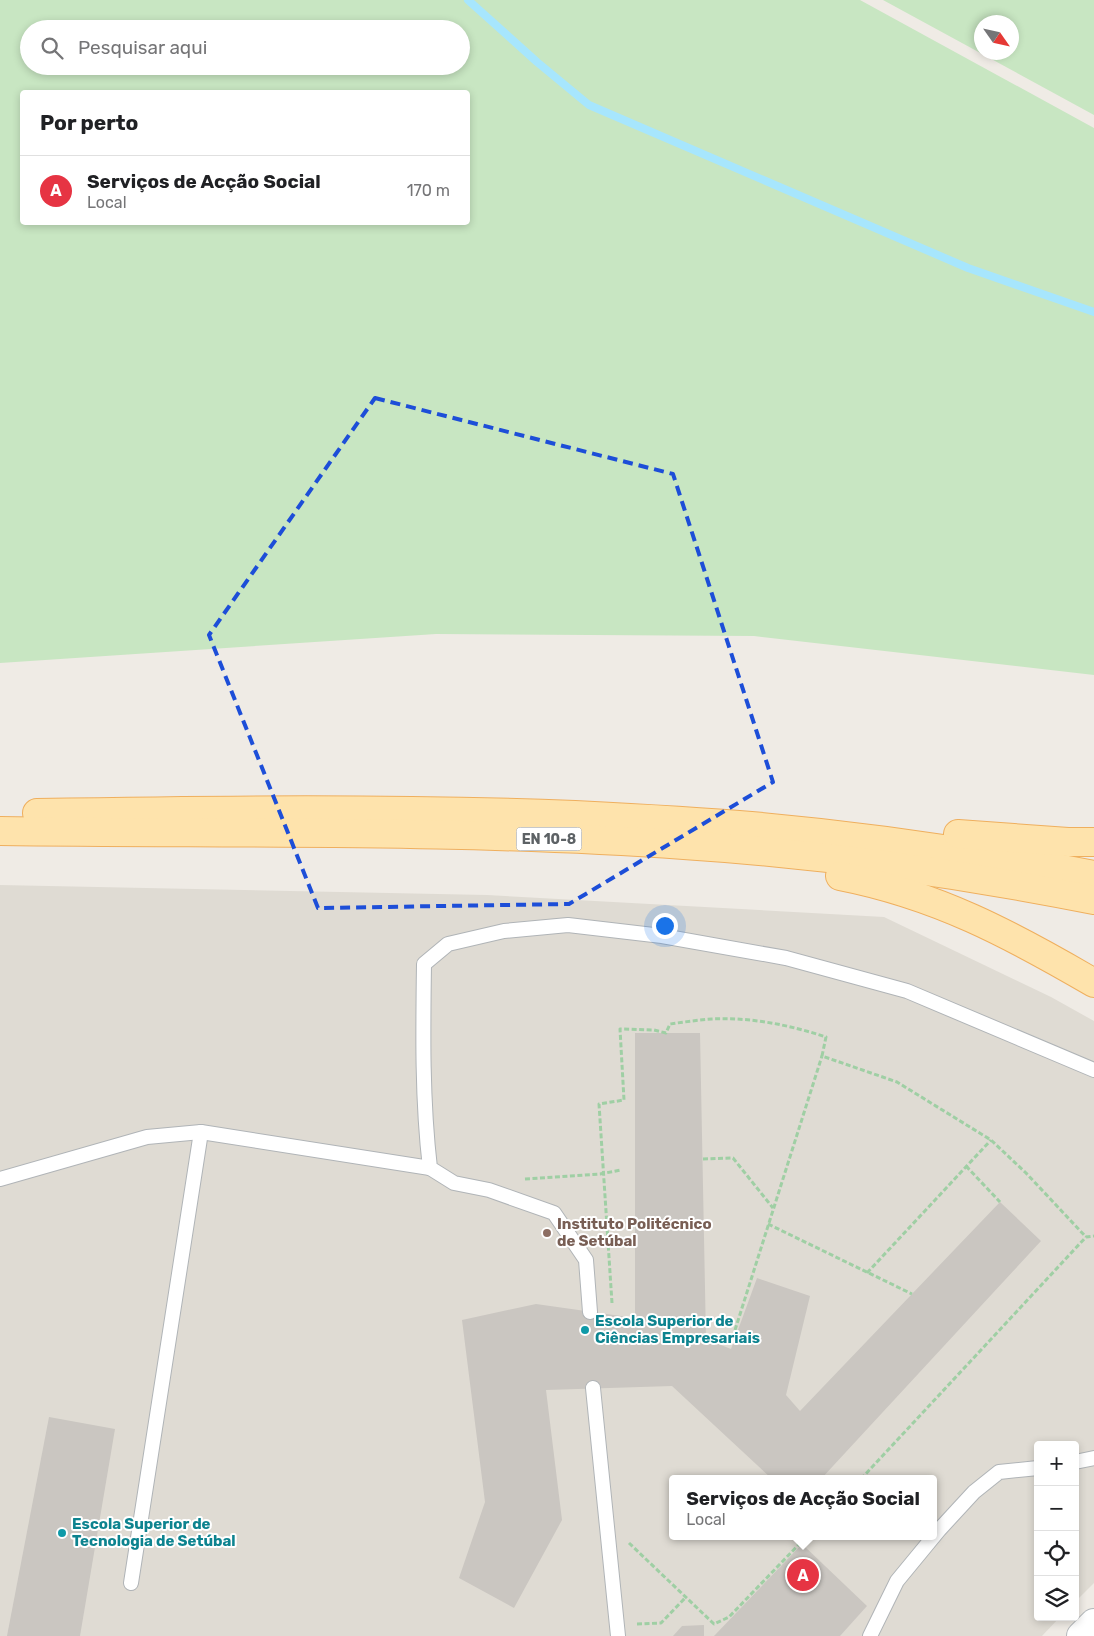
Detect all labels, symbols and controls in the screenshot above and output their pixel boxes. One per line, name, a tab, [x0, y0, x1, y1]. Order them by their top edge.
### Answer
north arrow	[974, 15, 1019, 60]
search box	[20, 20, 470, 75]
icon: search	[38, 34, 66, 62]
text: Pesquisar aqui	[78, 36, 207, 59]
text: Por perto	[40, 110, 138, 135]
text: Serviços de Acção Social	[87, 170, 321, 193]
text: A	[50, 181, 62, 200]
text: 170 m	[407, 181, 450, 200]
text: Local	[87, 193, 127, 212]
road number: EN 10-8	[516, 828, 582, 851]
your location	[652, 913, 678, 939]
place label: Instituto Politécnico de Setúbal	[557, 1215, 712, 1250]
marker: Instituto Politécnico de Setúbal	[541, 1227, 553, 1239]
place label: Escola Superior de Ciências Empresariais	[595, 1312, 760, 1347]
marker: Escola Superior de Ciências Empresariais	[579, 1324, 591, 1336]
map controls	[1034, 1441, 1079, 1621]
button: +	[1034, 1441, 1079, 1486]
popup	[669, 1475, 937, 1540]
button: −	[1034, 1486, 1079, 1531]
text: Serviços de Acção Social	[686, 1487, 920, 1510]
text: Local	[686, 1510, 726, 1529]
place label: Escola Superior de Tecnologia de Setúbal	[72, 1515, 236, 1550]
marker: Escola Superior de Tecnologia de Setúbal	[56, 1527, 68, 1539]
button: locate	[1034, 1531, 1079, 1576]
pin: A	[787, 1556, 819, 1594]
button: layers	[1034, 1576, 1079, 1621]

